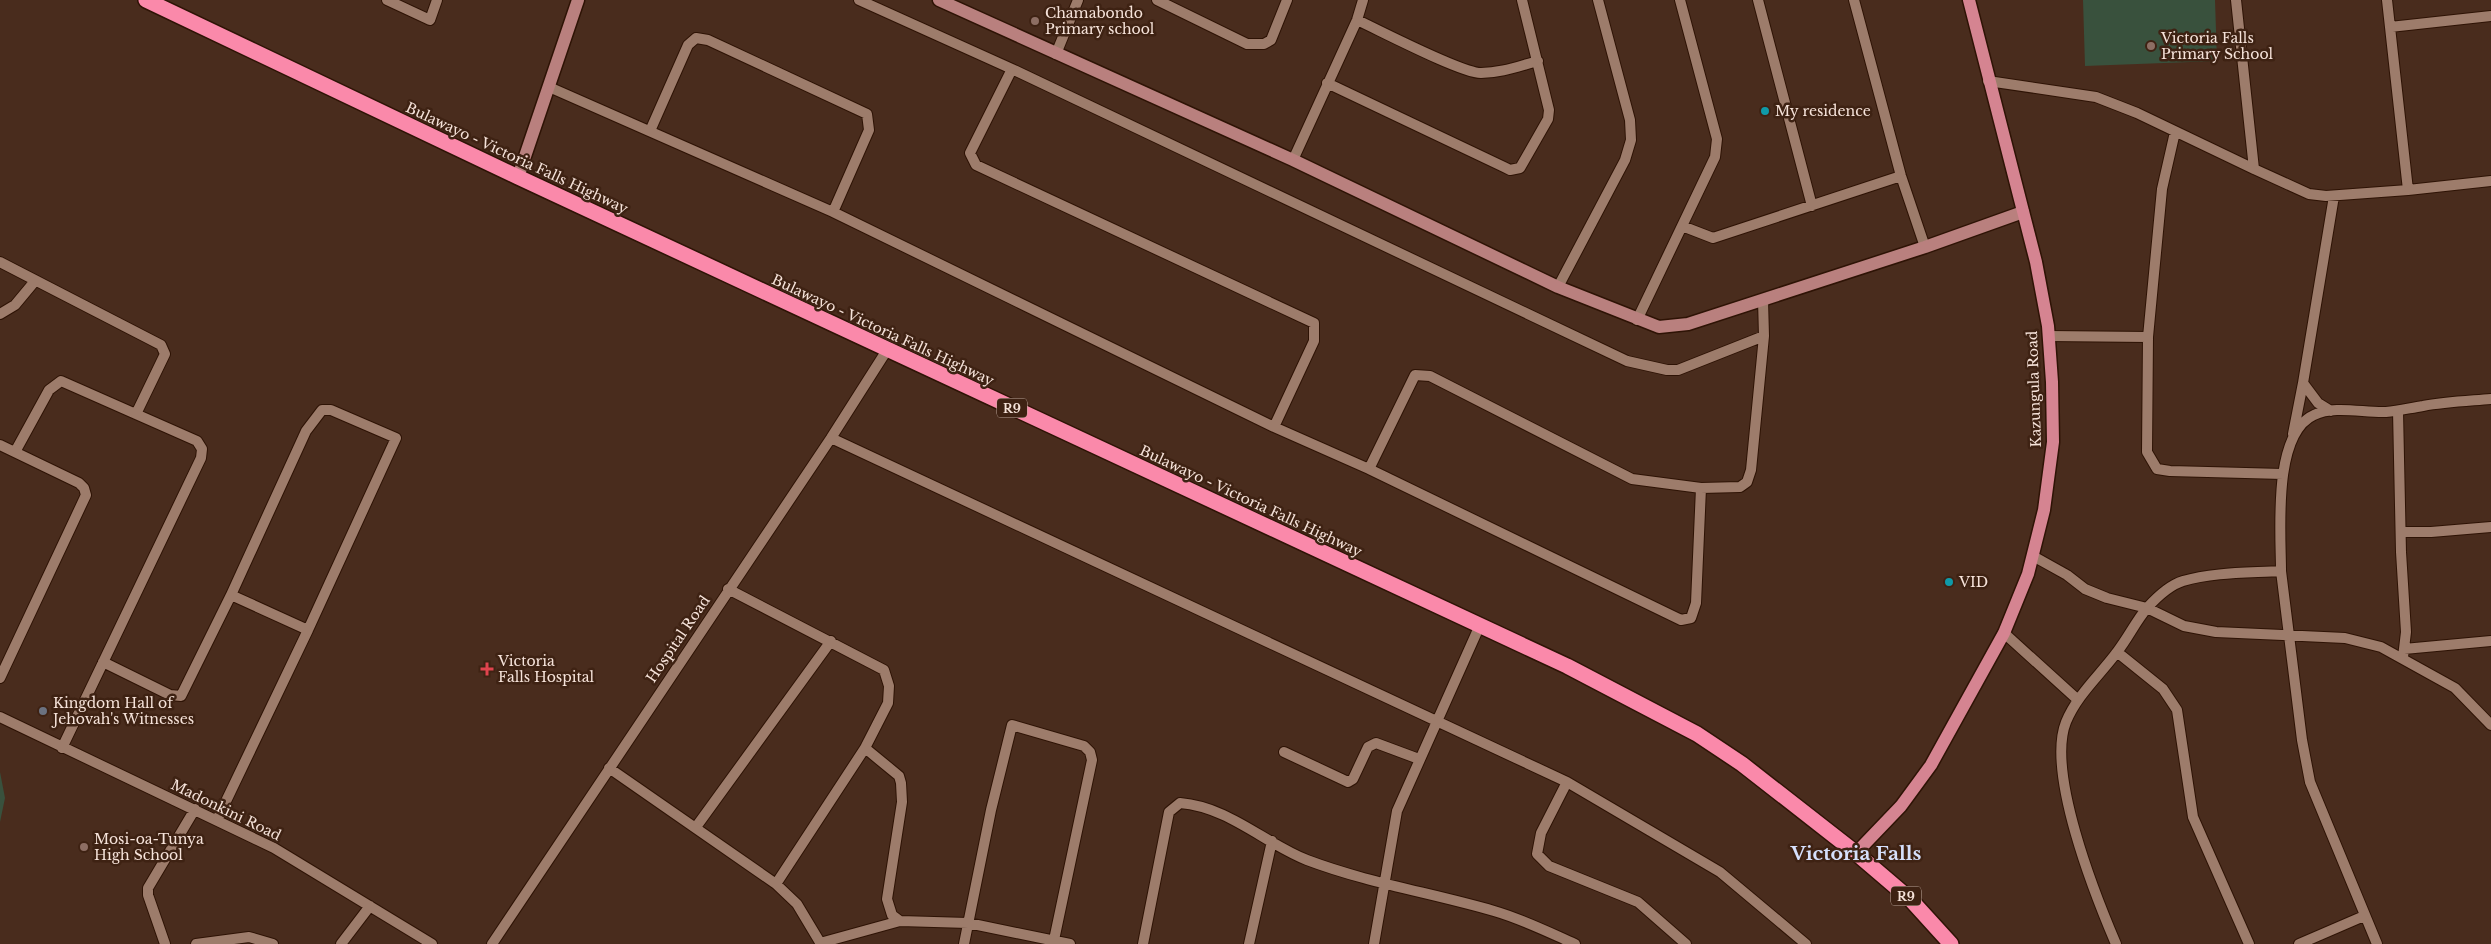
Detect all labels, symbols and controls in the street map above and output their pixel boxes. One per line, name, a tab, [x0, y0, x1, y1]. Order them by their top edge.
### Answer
place label: Chamabondo Primary school	[1045, 4, 1155, 38]
marker: Chamabondo Primary school	[1029, 15, 1041, 27]
place label: Victoria Falls Primary School	[2160, 29, 2274, 63]
marker: Victoria Falls Primary School	[2145, 40, 2157, 52]
street label: Bulawayo - Victoria Falls Highway	[403, 98, 631, 218]
place label: My residence	[1775, 102, 1871, 120]
marker: My residence	[1759, 105, 1771, 117]
street label: Bulawayo - Victoria Falls Highway	[769, 270, 997, 390]
street label: Kazungula Road	[2023, 330, 2045, 448]
road number: R9	[997, 398, 1027, 418]
street label: Bulawayo - Victoria Falls Highway	[1137, 441, 1365, 561]
place label: VID	[1958, 573, 1988, 591]
marker: VID	[1943, 576, 1955, 588]
street label: Hospital Road	[642, 592, 714, 686]
place label: Victoria Falls Hospital	[497, 652, 595, 686]
marker: Victoria Falls Hospital	[480, 662, 494, 676]
place label: Kingdom Hall of Jehovah's Witnesses	[51, 694, 194, 728]
marker: Kingdom Hall of Jehovah's Witnesses	[37, 705, 49, 717]
street label: Madonkini Road	[168, 776, 285, 845]
place label: Mosi-oa-Tunya High School	[94, 830, 204, 864]
marker: Mosi-oa-Tunya High School	[78, 841, 90, 853]
district label: Victoria Falls	[1790, 842, 1921, 865]
road number: R9	[1891, 886, 1921, 906]

